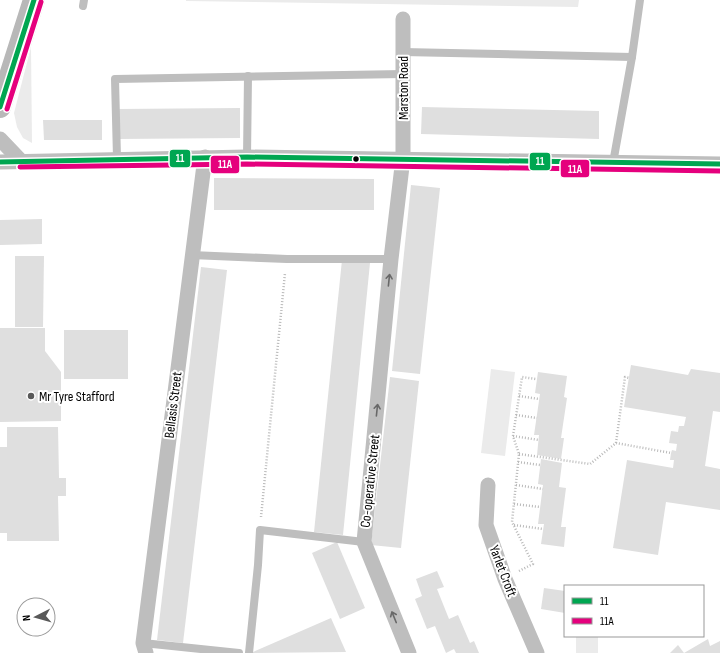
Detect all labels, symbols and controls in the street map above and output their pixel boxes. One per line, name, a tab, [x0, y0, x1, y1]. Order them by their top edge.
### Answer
street label: Marston Road	[395, 56, 412, 120]
line badge: 11	[169, 149, 191, 168]
text: 11	[176, 152, 185, 165]
line badge: 11	[529, 152, 551, 171]
unlabelled marker	[351, 154, 361, 164]
line badge: 11A	[210, 155, 240, 174]
text: 11	[536, 155, 545, 168]
text: 11A	[218, 158, 233, 171]
line badge: 11A	[560, 159, 590, 178]
text: 11A	[568, 163, 583, 176]
one-way arrow	[386, 274, 393, 287]
street label: Bellasis Street	[160, 371, 186, 439]
place label: Mr Tyre Stafford	[39, 388, 115, 405]
marker: Mr Tyre Stafford	[26, 391, 36, 401]
one-way arrow	[373, 403, 380, 416]
street label: Co-operative Street	[357, 434, 383, 528]
street label: Yarlet Croft	[485, 543, 521, 599]
legend	[564, 585, 704, 637]
text: 11	[600, 594, 609, 609]
north arrow	[16, 597, 56, 637]
one-way arrow	[390, 611, 398, 623]
text: N	[20, 614, 33, 622]
text: 11A	[600, 614, 615, 629]

